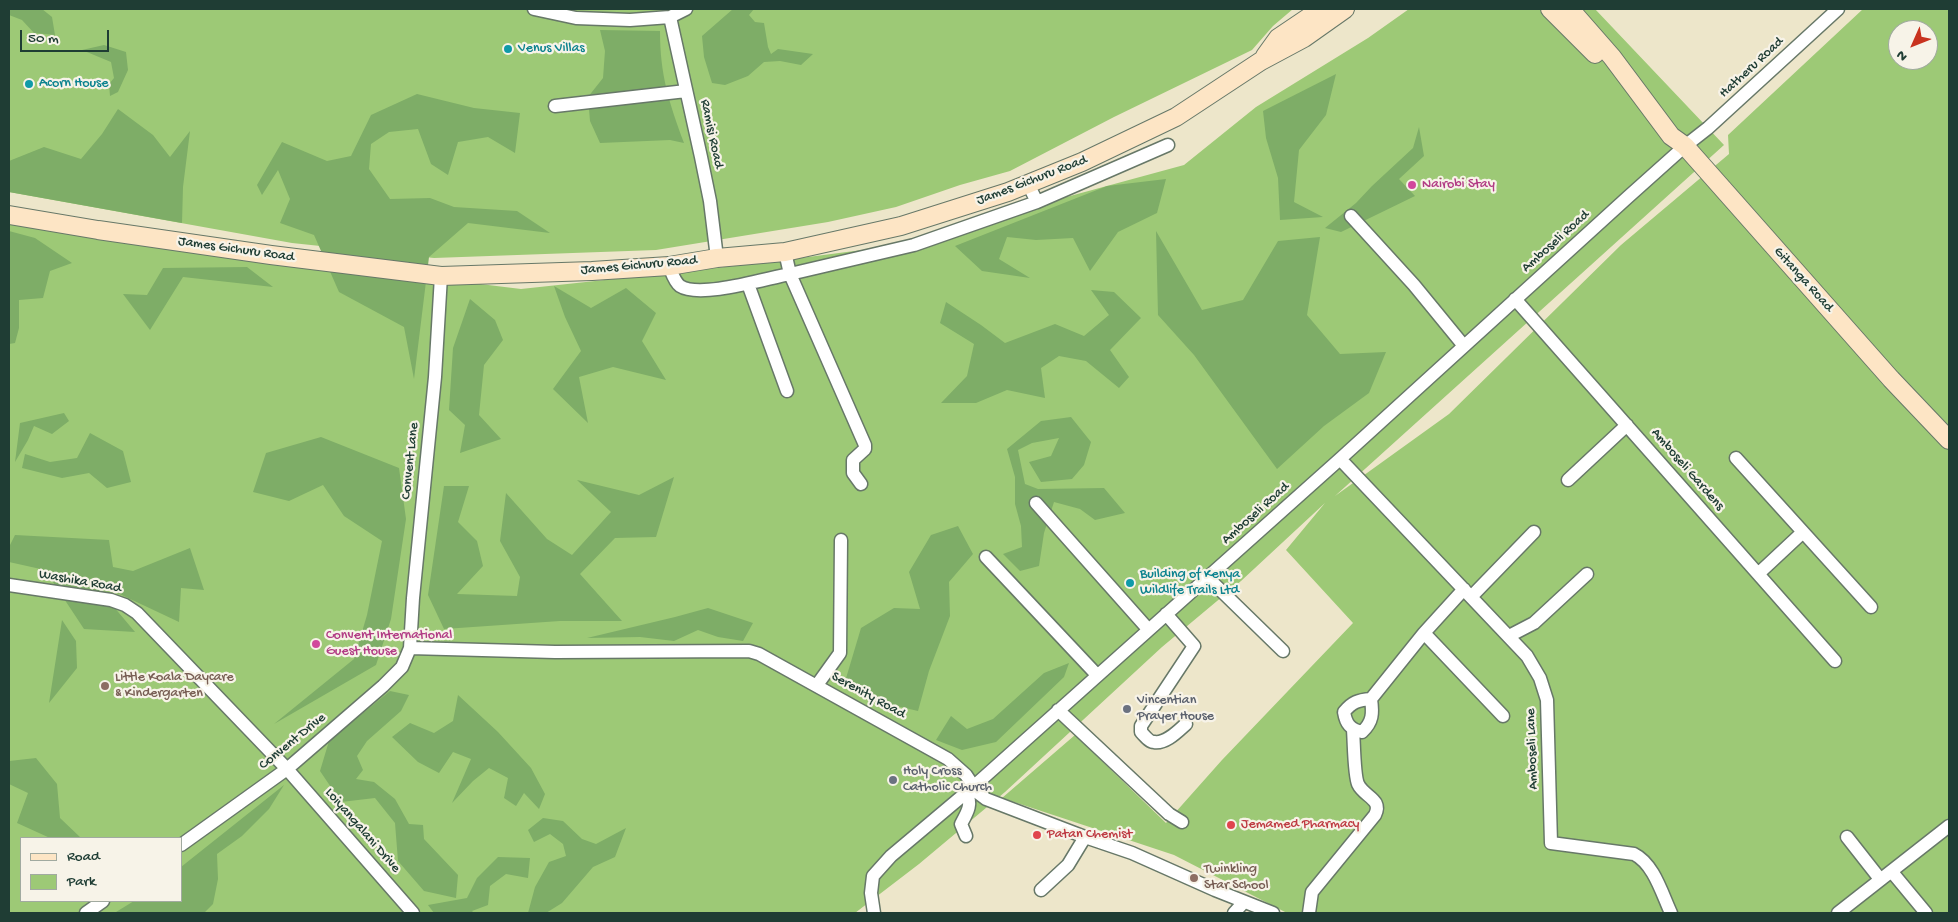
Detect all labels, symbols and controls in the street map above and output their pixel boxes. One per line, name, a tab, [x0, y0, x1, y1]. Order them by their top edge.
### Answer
scale bar	[22, 20, 111, 52]
north arrow	[1888, 20, 1938, 70]
text: 50 m	[28, 30, 59, 48]
street label: Hatheru Road	[1716, 34, 1788, 102]
place label: Venus Villas	[518, 41, 585, 57]
marker: Venus Villas	[502, 43, 514, 55]
text: N	[1893, 46, 1912, 64]
place label: Acorn House	[39, 76, 108, 92]
marker: Acorn House	[23, 78, 35, 90]
street label: Ramisi Road	[695, 98, 727, 170]
street label: James Gichuru Road	[974, 152, 1090, 210]
place label: Nairobi Stay	[1422, 177, 1495, 193]
marker: Nairobi Stay	[1406, 179, 1418, 191]
street label: Amboseli Road	[1519, 207, 1593, 277]
street label: James Gichuru Road	[177, 234, 295, 266]
street label: Gitanga Road	[1769, 244, 1837, 316]
street label: James Gichuru Road	[580, 253, 698, 279]
street label: Convent Lane	[399, 422, 423, 500]
street label: Amboseli Gardens	[1647, 425, 1727, 515]
street label: Amboseli Road	[1219, 479, 1293, 549]
street label: Washika Road	[38, 566, 122, 598]
place label: Building of Kenya Wildlife Trails Ltd	[1140, 567, 1240, 600]
marker: Building of Kenya Wildlife Trails Ltd	[1124, 577, 1136, 589]
place label: Convent International Guest House	[326, 628, 452, 660]
marker: Convent International Guest House	[310, 638, 322, 650]
street label: Serenity Road	[828, 669, 908, 723]
place label: Little Koala Daycare & Kindergarten	[115, 670, 234, 702]
marker: Little Koala Daycare & Kindergarten	[99, 680, 111, 692]
place label: Vincentian Prayer House	[1137, 693, 1214, 726]
marker: Vincentian Prayer House	[1121, 703, 1133, 715]
street label: Amboseli Lane	[1523, 708, 1543, 790]
street label: Convent Drive	[256, 710, 330, 774]
place label: Holy Cross Catholic Church	[903, 764, 992, 796]
marker: Holy Cross Catholic Church	[887, 774, 899, 786]
street label: Loiyangalani Drive	[321, 785, 403, 877]
place label: Jemamed Pharmacy	[1241, 817, 1359, 833]
marker: Jemamed Pharmacy	[1225, 819, 1237, 831]
place label: Patan Chemist	[1047, 827, 1132, 843]
marker: Patan Chemist	[1031, 829, 1043, 841]
legend	[20, 837, 182, 902]
text: Road	[67, 848, 100, 866]
place label: Twinkling Star School	[1204, 862, 1269, 894]
marker: Twinkling Star School	[1188, 872, 1200, 884]
text: Park	[67, 873, 96, 891]

